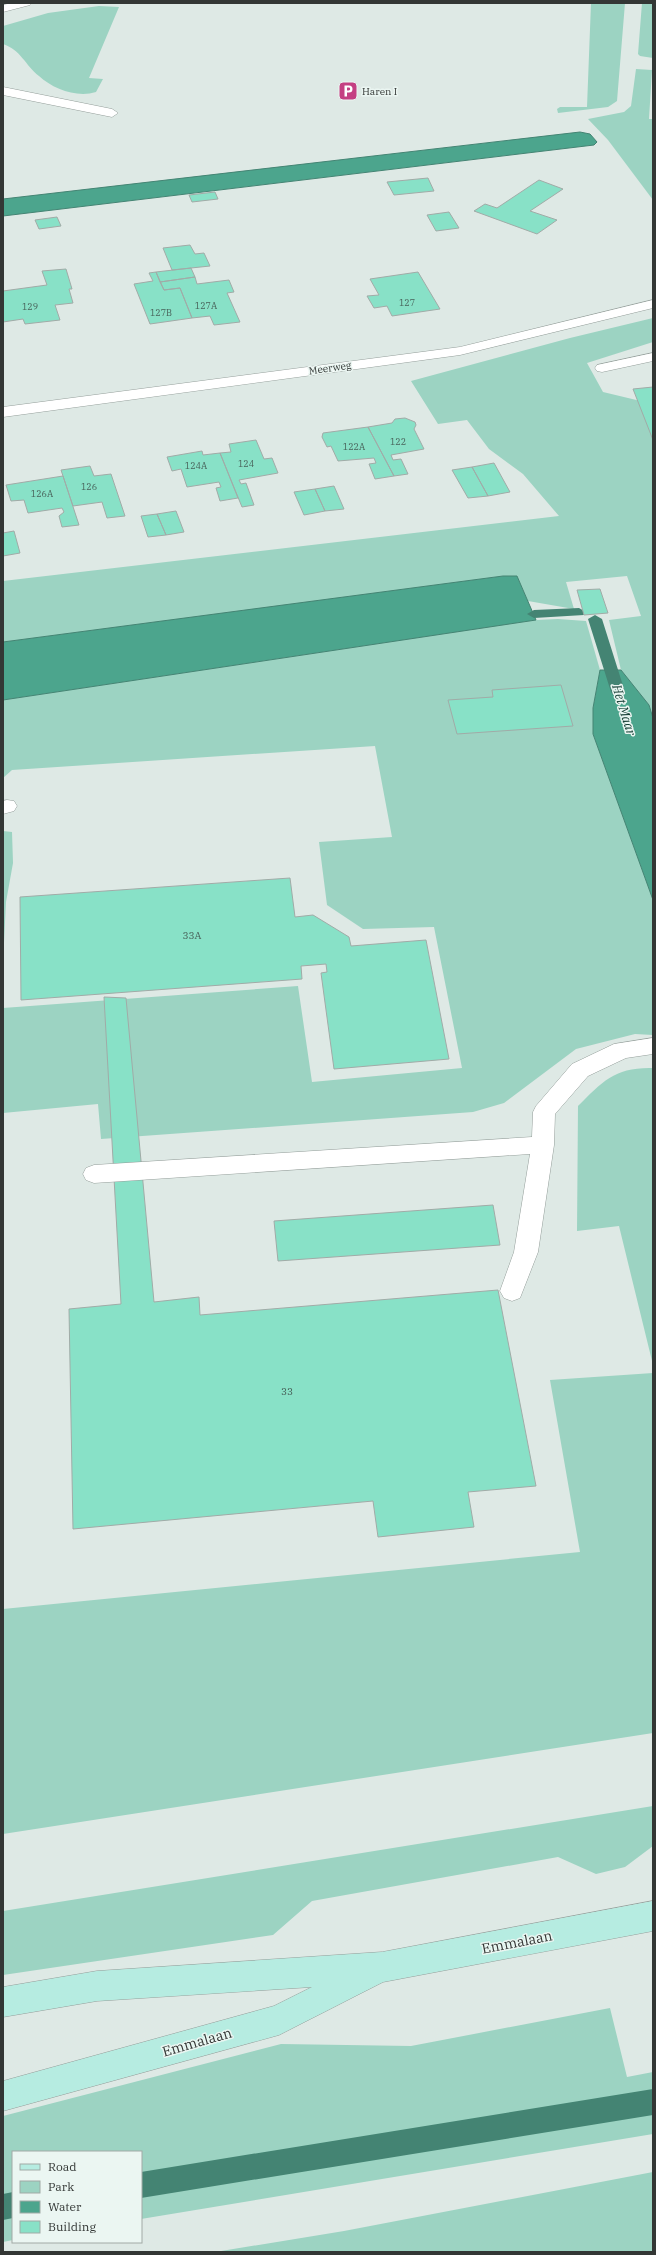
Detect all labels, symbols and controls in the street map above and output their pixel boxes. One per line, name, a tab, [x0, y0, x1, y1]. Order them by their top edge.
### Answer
parking icon: Haren I	[337, 80, 359, 102]
place label: Haren I	[362, 85, 397, 98]
house number: 127	[399, 297, 415, 308]
house number: 127A	[195, 300, 218, 311]
house number: 129	[22, 301, 38, 312]
house number: 127B	[150, 307, 172, 318]
street label: Meerweg	[308, 359, 353, 377]
house number: 122	[390, 436, 406, 447]
house number: 122A	[343, 441, 366, 452]
house number: 124	[238, 458, 254, 469]
house number: 124A	[185, 460, 208, 471]
house number: 126	[81, 481, 97, 492]
house number: 126A	[31, 488, 54, 499]
water label: Het Maar	[608, 681, 640, 738]
house number: 33A	[183, 929, 202, 942]
house number: 33	[281, 1385, 293, 1398]
street label: Emmalaan	[480, 1926, 554, 1958]
street label: Emmalaan	[160, 2023, 234, 2061]
legend	[12, 2151, 142, 2243]
text: Road	[48, 2159, 77, 2174]
text: Park	[48, 2179, 74, 2194]
text: Water	[48, 2199, 82, 2214]
text: Building	[48, 2219, 96, 2234]

